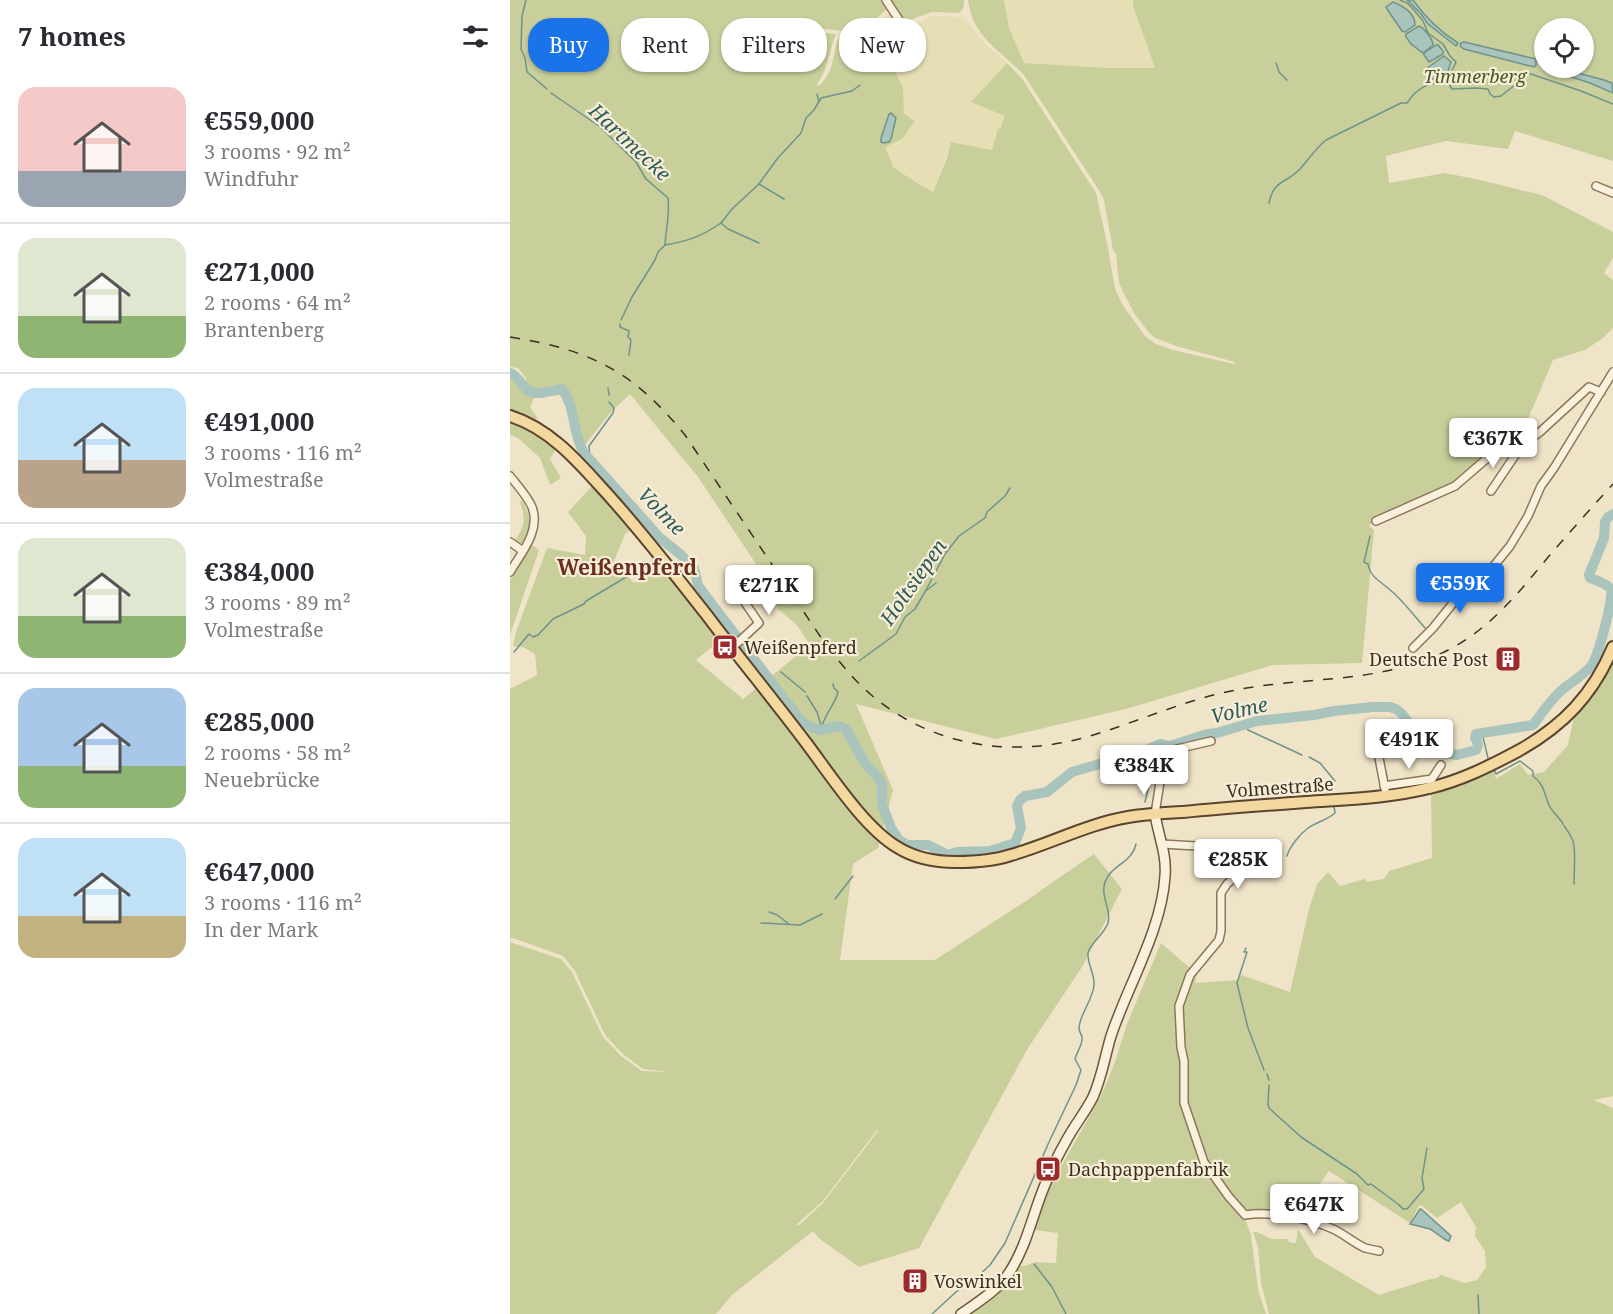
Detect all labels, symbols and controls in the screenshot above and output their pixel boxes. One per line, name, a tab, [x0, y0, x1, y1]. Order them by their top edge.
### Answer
text: 7 homes	[18, 18, 126, 54]
chip: Buy	[528, 18, 609, 72]
chip: Rent	[621, 18, 709, 72]
chip: Filters	[721, 18, 827, 72]
chip: New	[839, 18, 926, 72]
map controls	[1534, 18, 1594, 78]
button: locate	[1534, 18, 1594, 78]
icon: filters	[459, 20, 492, 53]
park label: Timmerberg	[1423, 64, 1528, 88]
water label: Hartmecke	[583, 96, 677, 187]
text: €559,000	[204, 102, 314, 138]
icon: home	[66, 111, 138, 183]
text: 3 rooms · 92 m²	[204, 138, 351, 165]
text: Windfuhr	[204, 165, 299, 192]
text: €271,000	[204, 253, 314, 289]
icon: home	[66, 262, 138, 334]
text: 2 rooms · 64 m²	[204, 289, 351, 316]
text: Brantenberg	[204, 316, 324, 343]
text: €491,000	[204, 403, 314, 439]
icon: home	[66, 412, 138, 484]
pin: €367K	[1451, 418, 1535, 469]
text: €367K	[1463, 424, 1523, 451]
text: 3 rooms · 116 m²	[204, 439, 362, 466]
text: Volmestraße	[204, 466, 324, 493]
water label: Volme	[632, 481, 692, 541]
water label: Holtsiepen	[873, 534, 953, 631]
text: €384,000	[204, 553, 314, 589]
district label: Weißenpferd	[557, 553, 697, 581]
icon: home	[66, 562, 138, 634]
pin: €559K	[1418, 563, 1502, 614]
pin: €271K	[727, 565, 811, 616]
text: €559K	[1430, 569, 1490, 596]
text: €271K	[739, 571, 799, 598]
text: 3 rooms · 89 m²	[204, 589, 351, 616]
text: Volmestraße	[204, 616, 324, 643]
bus stop icon: Weißenpferd	[710, 632, 740, 662]
place label: Weißenpferd	[744, 635, 857, 659]
building icon: Deutsche Post	[1493, 644, 1523, 674]
place label: Deutsche Post	[1369, 647, 1488, 671]
water label: Volme	[1208, 690, 1270, 730]
text: €285,000	[204, 703, 314, 739]
icon: home	[66, 712, 138, 784]
pin: €491K	[1367, 719, 1451, 770]
text: €491K	[1379, 725, 1439, 752]
text: 2 rooms · 58 m²	[204, 739, 351, 766]
pin: €384K	[1102, 745, 1186, 796]
text: €384K	[1114, 751, 1174, 778]
text: Neuebrücke	[204, 766, 320, 793]
street label: Volmestraße	[1225, 771, 1335, 803]
pin: €285K	[1196, 839, 1280, 890]
text: €285K	[1208, 845, 1268, 872]
text: €647,000	[204, 853, 314, 889]
icon: home	[66, 862, 138, 934]
text: 3 rooms · 116 m²	[204, 889, 362, 916]
text: In der Mark	[204, 916, 318, 943]
bus stop icon: Dachpappenfabrik	[1033, 1154, 1063, 1184]
place label: Dachpappenfabrik	[1068, 1157, 1229, 1181]
pin: €647K	[1272, 1184, 1356, 1235]
text: €647K	[1284, 1190, 1344, 1217]
building icon: Voswinkel	[900, 1266, 930, 1296]
place label: Voswinkel	[934, 1269, 1022, 1293]

